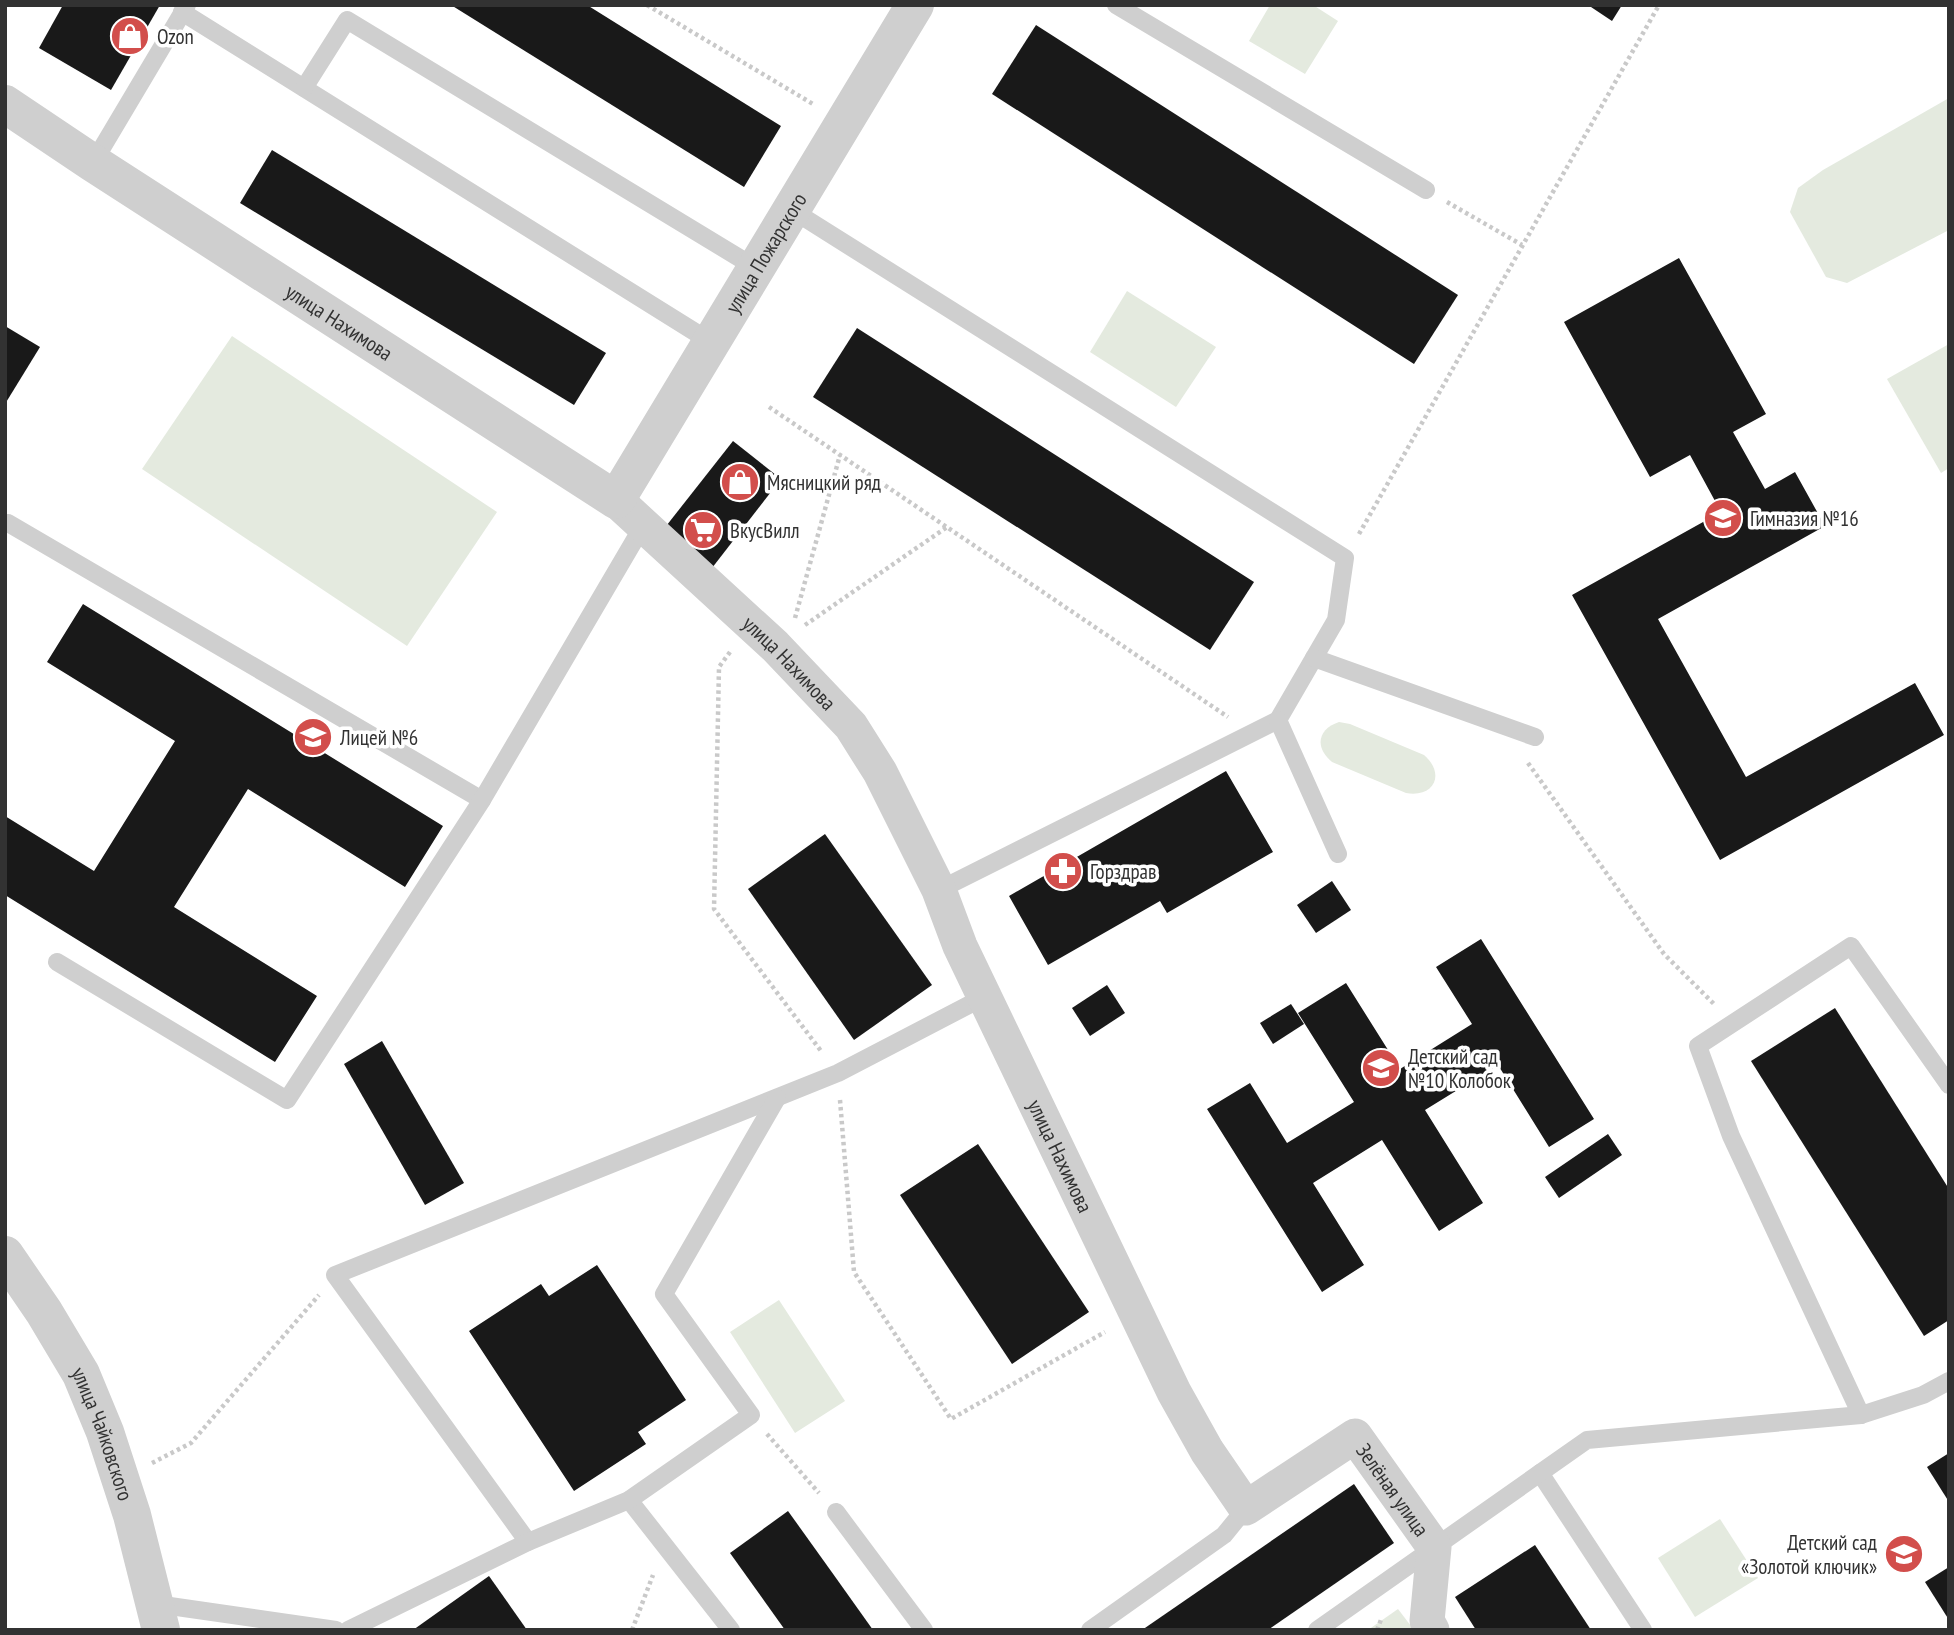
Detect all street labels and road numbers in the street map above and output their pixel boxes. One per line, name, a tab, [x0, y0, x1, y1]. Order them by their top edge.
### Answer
street label: улица Пожарского	[719, 188, 812, 318]
street label: улица Нахимова	[281, 277, 398, 366]
street label: улица Нахимова	[737, 610, 842, 716]
street label: улица Нахимова	[1022, 1095, 1099, 1217]
street label: улица Чайковского	[66, 1361, 140, 1504]
street label: Зелёная улица	[1351, 1438, 1435, 1541]

